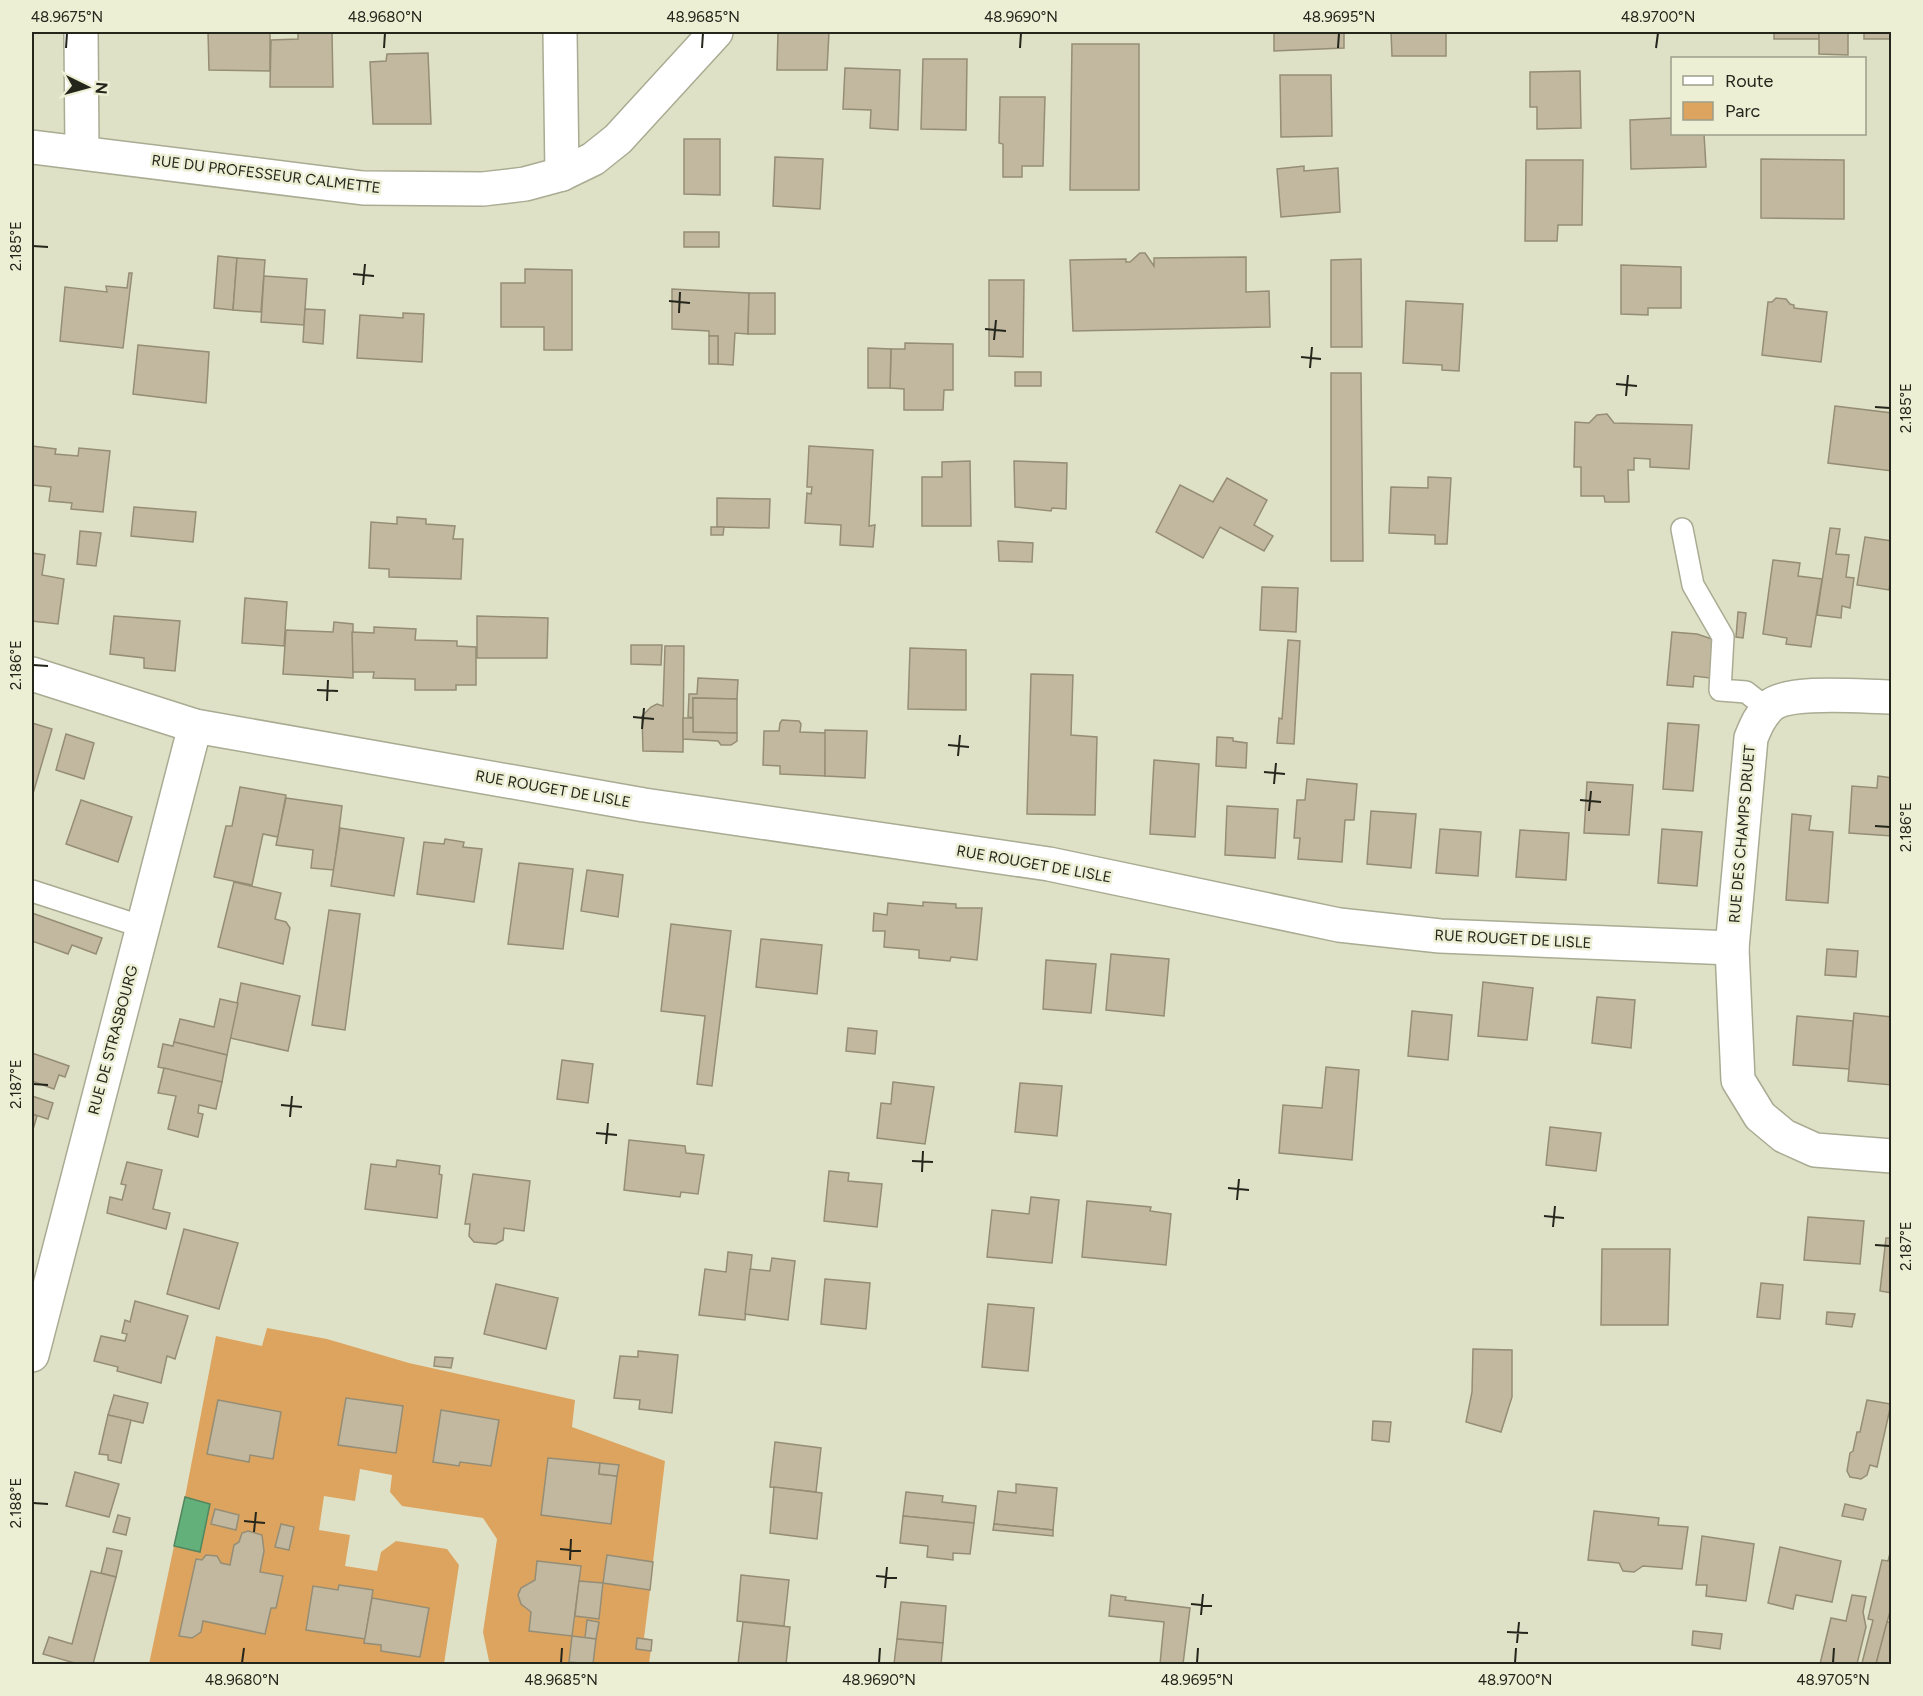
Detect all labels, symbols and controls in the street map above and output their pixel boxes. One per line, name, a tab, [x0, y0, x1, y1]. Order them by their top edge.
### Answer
text: 48.9675°N	[31, 8, 103, 26]
text: 48.9680°N	[348, 8, 422, 26]
text: 48.9685°N	[666, 8, 740, 26]
text: 48.9690°N	[984, 8, 1058, 26]
text: 48.9695°N	[1303, 8, 1375, 26]
text: 48.9700°N	[1621, 8, 1695, 26]
north arrow	[57, 57, 117, 117]
legend	[1671, 57, 1866, 135]
text: Route	[1725, 70, 1774, 92]
text: N	[91, 81, 111, 95]
text: Parc	[1725, 100, 1761, 122]
street label: RUE DU PROFESSEUR CALMETTE	[150, 151, 382, 197]
text: 2.185°E	[7, 221, 25, 271]
text: 2.185°E	[1897, 383, 1915, 433]
text: 2.186°E	[7, 640, 25, 690]
street label: RUE DES CHAMPS DRUET	[1725, 743, 1759, 924]
street label: RUE ROUGET DE LISLE	[474, 766, 632, 812]
text: 2.186°E	[1897, 802, 1915, 852]
street label: RUE ROUGET DE LISLE	[955, 841, 1113, 887]
street label: RUE ROUGET DE LISLE	[1434, 926, 1592, 952]
street label: RUE DE STRASBOURG	[84, 963, 142, 1117]
text: 2.187°E	[7, 1059, 25, 1109]
text: 2.187°E	[1897, 1221, 1915, 1271]
text: 2.188°E	[7, 1478, 25, 1528]
text: 48.9680°N	[205, 1671, 279, 1689]
text: 48.9685°N	[524, 1671, 598, 1689]
text: 48.9690°N	[842, 1671, 916, 1689]
text: 48.9695°N	[1161, 1671, 1233, 1689]
text: 48.9700°N	[1478, 1671, 1552, 1689]
text: 48.9705°N	[1796, 1671, 1870, 1689]

